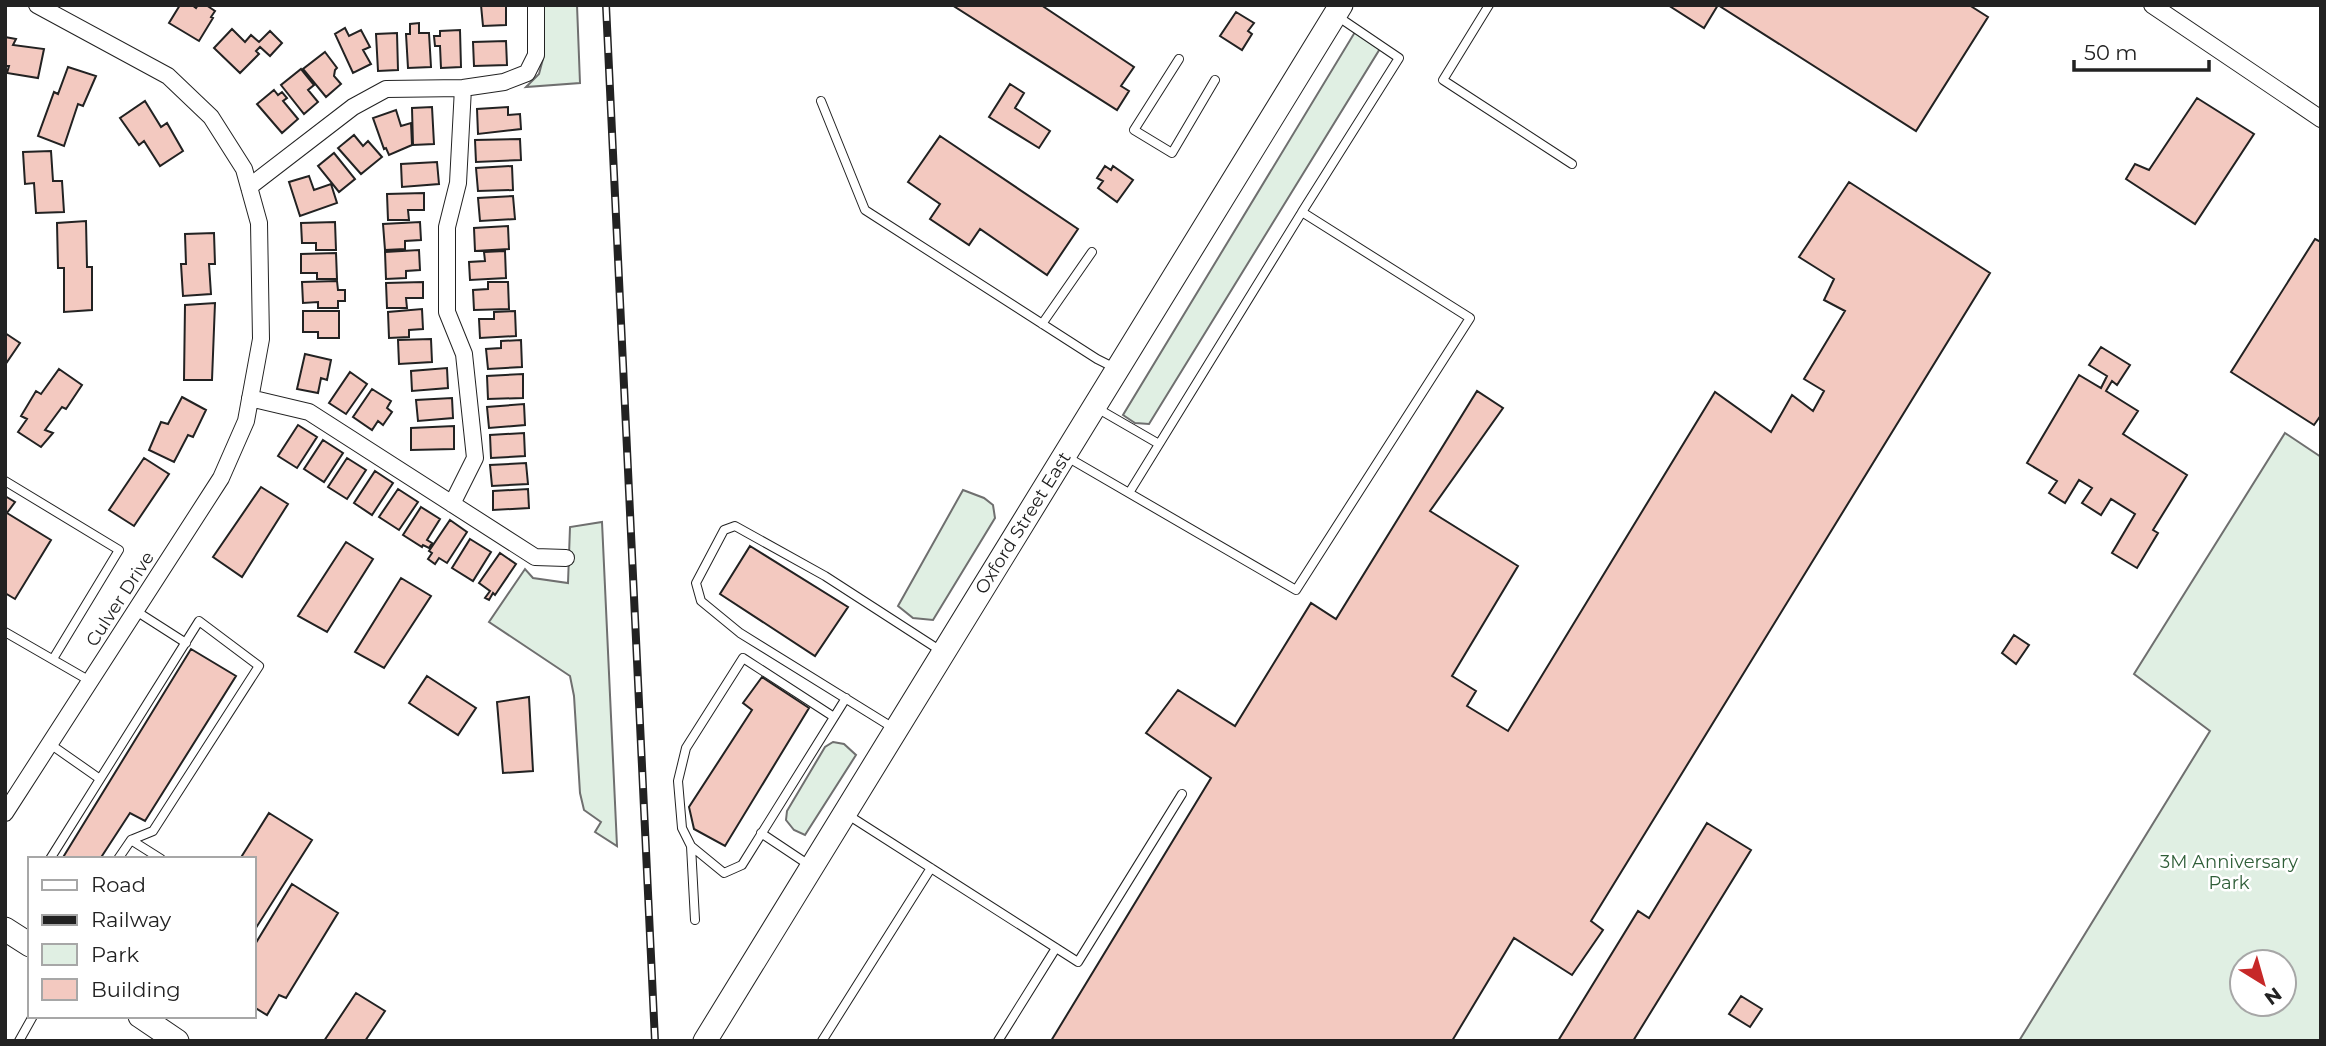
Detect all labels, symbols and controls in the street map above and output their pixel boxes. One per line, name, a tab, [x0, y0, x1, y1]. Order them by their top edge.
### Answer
scale bar	[2074, 28, 2209, 72]
text: 50 m	[2084, 40, 2138, 65]
street label: Oxford Street East	[970, 448, 1076, 598]
street label: Culver Drive	[81, 547, 159, 651]
park label: 3M Anniversary Park	[2160, 851, 2298, 894]
legend	[28, 857, 256, 1018]
text: Road	[91, 872, 146, 897]
text: Railway	[91, 907, 172, 932]
text: Park	[91, 942, 139, 967]
north arrow	[2228, 948, 2298, 1018]
text: Building	[91, 977, 181, 1002]
text: N	[2260, 982, 2286, 1010]

